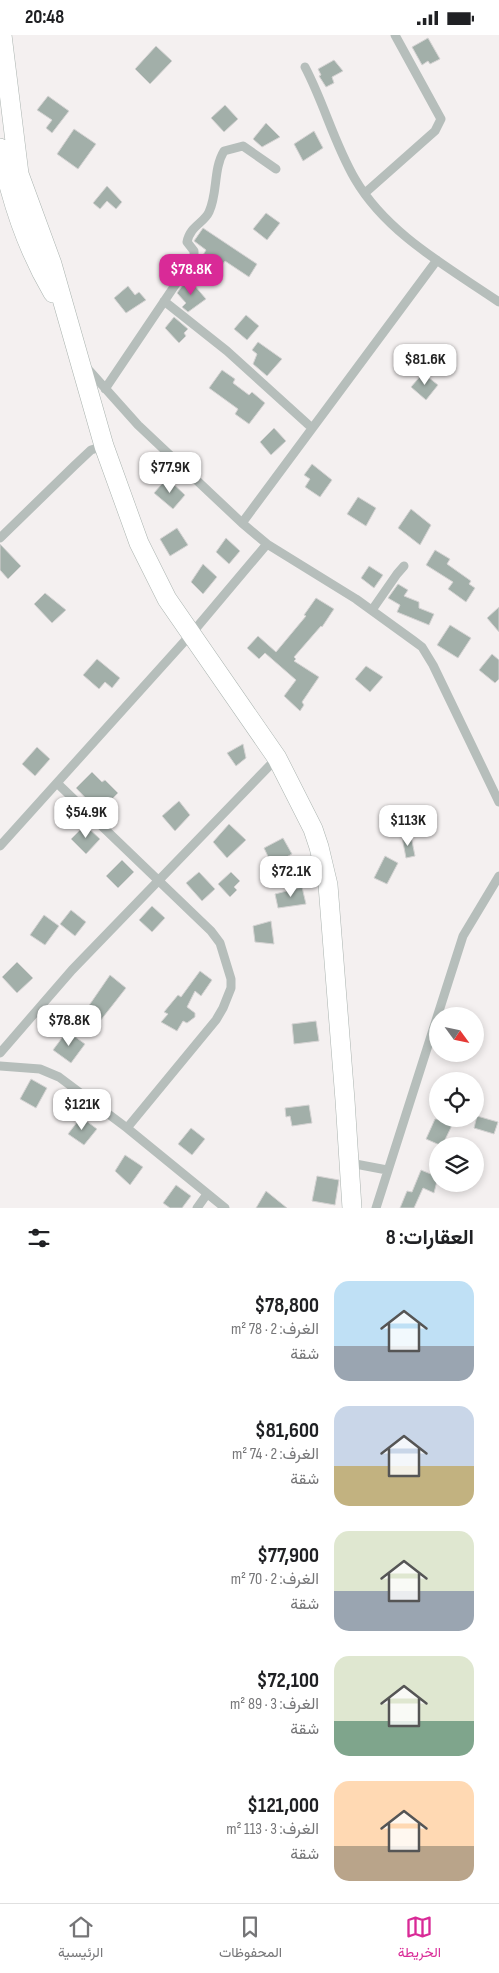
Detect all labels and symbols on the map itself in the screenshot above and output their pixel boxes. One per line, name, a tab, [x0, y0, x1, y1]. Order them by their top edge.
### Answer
pin: $78.8K	[150, 253, 232, 296]
pin: $81.6K	[384, 343, 466, 386]
pin: $77.9K	[129, 451, 211, 494]
pin: $54.9K	[45, 797, 127, 839]
pin: $113K	[373, 805, 443, 847]
pin: $72.1K	[250, 855, 332, 898]
pin: $78.8K	[28, 1005, 110, 1047]
north arrow	[429, 1007, 484, 1063]
pin: $121K	[47, 1089, 117, 1131]

